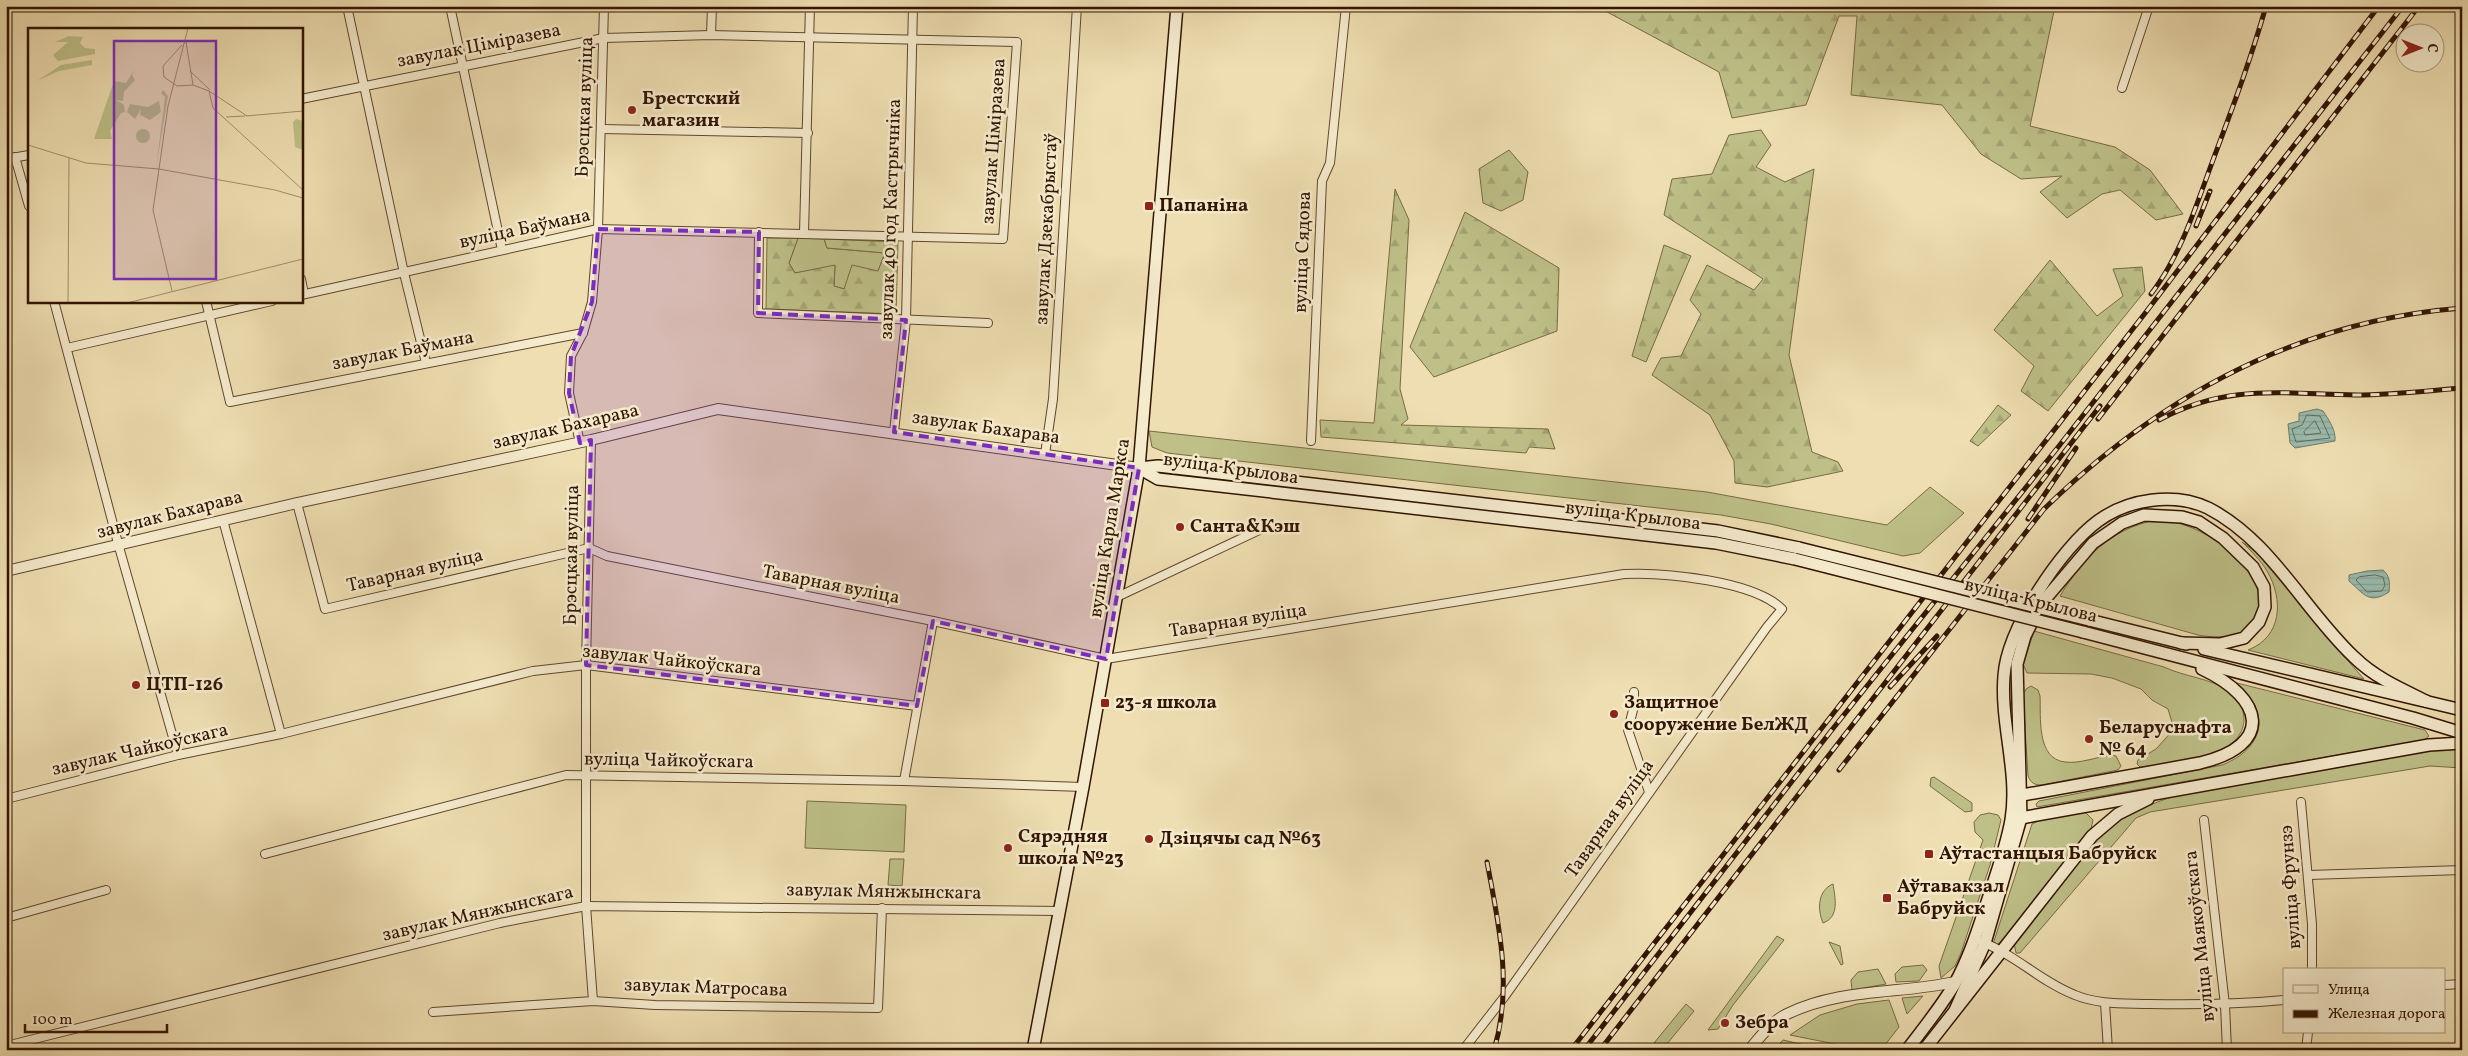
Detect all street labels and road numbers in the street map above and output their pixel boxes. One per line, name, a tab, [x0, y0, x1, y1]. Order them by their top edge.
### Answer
street label: завулак Ціміразева	[395, 17, 563, 75]
street label: Брэсцкая вуліца	[570, 36, 600, 178]
street label: завулак Ціміразева	[975, 57, 1013, 225]
street label: завулак 40 год Кастрычніка	[874, 98, 908, 340]
street label: завулак Дзекабрыстаў	[1029, 133, 1065, 325]
street label: вуліца Сядова	[1288, 191, 1318, 313]
street label: вуліца Баўмана	[457, 202, 593, 256]
street label: завулак Баўмана	[330, 325, 476, 377]
street label: завулак Бахарава	[490, 398, 642, 456]
street label: завулак Бахарава	[910, 405, 1062, 451]
street label: вуліца Карла Маркса	[1083, 436, 1137, 620]
street label: вуліца Крылова	[1162, 447, 1300, 491]
street label: завулак Бахарава	[94, 484, 246, 546]
street label: Брэсцкая вуліца	[558, 484, 586, 626]
street label: вуліца Крылова	[1564, 495, 1702, 537]
street label: Таварная вуліца	[344, 543, 486, 599]
street label: Таварная вуліца	[760, 559, 902, 611]
street label: вуліца Крылова	[1962, 572, 2100, 630]
street label: Таварная вуліца	[1167, 597, 1309, 645]
street label: завулак Чайкоўскага	[581, 639, 763, 683]
street label: завулак Чайкоўскага	[49, 717, 231, 783]
street label: вуліца Чайкоўскага	[584, 747, 754, 775]
street label: Таварная вуліца	[1559, 754, 1661, 884]
street label: вуліца Фрунзэ	[2274, 824, 2308, 950]
street label: вуліца Маякоўскага	[2178, 849, 2222, 1023]
street label: завулак Мянжынскага	[786, 877, 982, 907]
street label: завулак Мянжынскага	[380, 879, 576, 949]
street label: завулак Матросава	[624, 972, 788, 1004]

